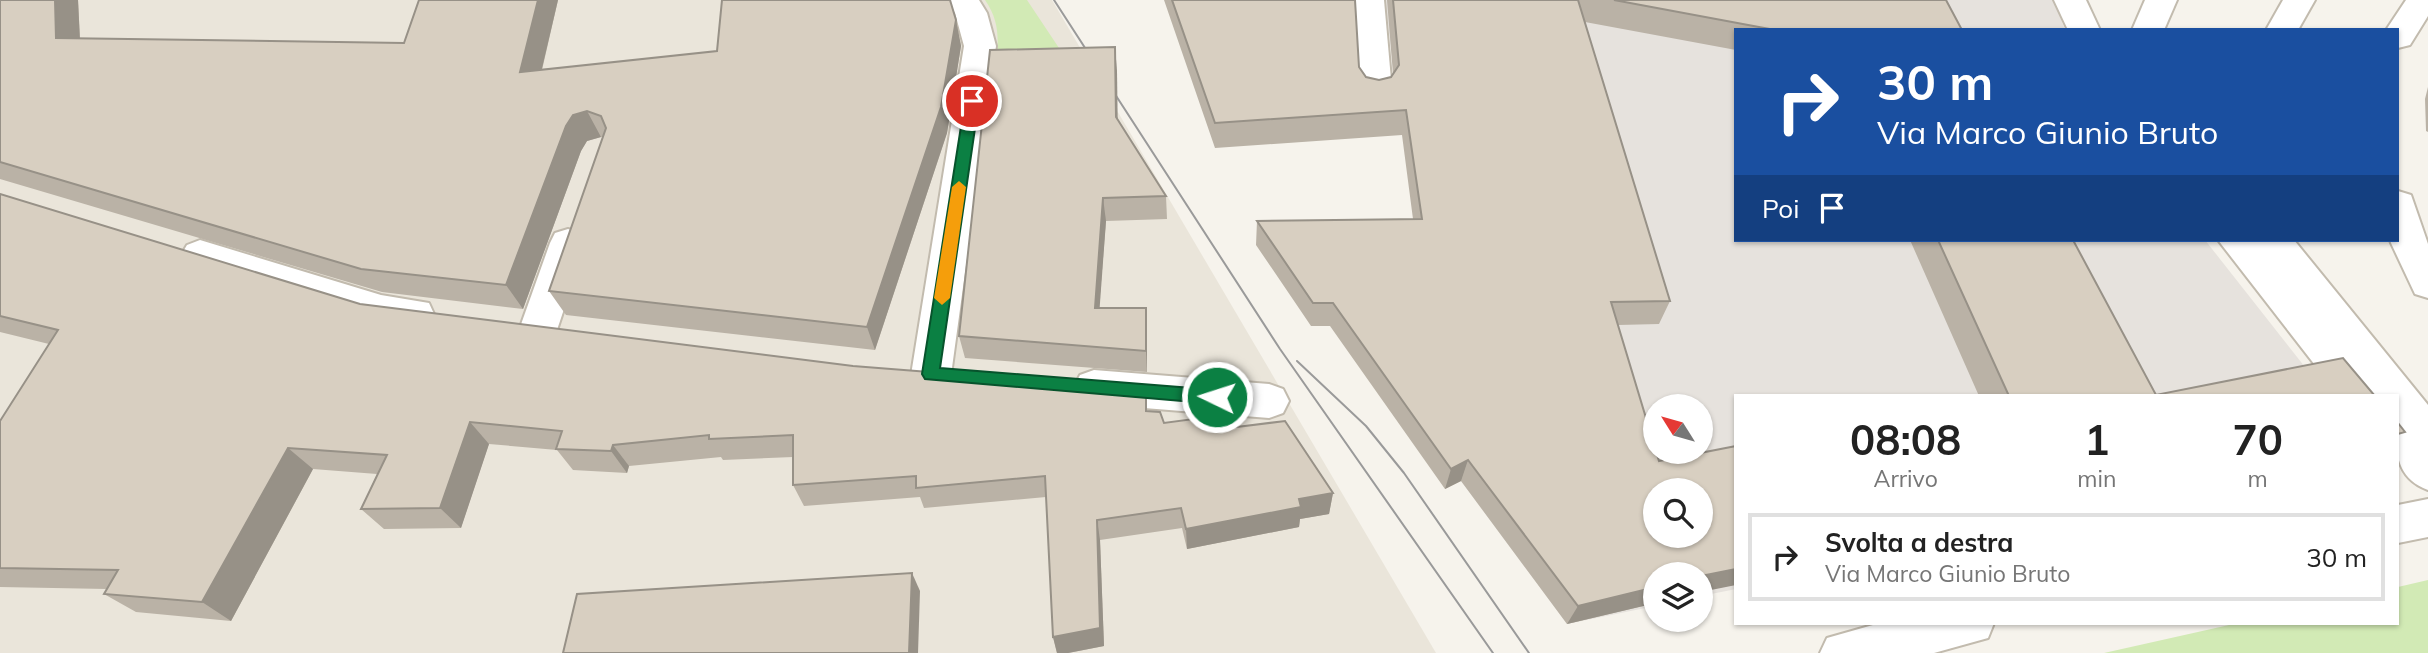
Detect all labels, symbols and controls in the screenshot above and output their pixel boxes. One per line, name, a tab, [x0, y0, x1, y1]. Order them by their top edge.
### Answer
text: 30 m	[1877, 51, 1993, 112]
icon: right	[1762, 56, 1853, 147]
pin	[942, 71, 1002, 131]
icon: arrive	[953, 82, 991, 120]
text: Via Marco Giunio Bruto	[1877, 112, 2218, 152]
icon: arrive	[1813, 189, 1851, 227]
text: Poi	[1762, 192, 1799, 225]
position arrow	[1180, 360, 1254, 434]
north arrow	[1643, 394, 1713, 464]
map controls	[1643, 394, 1713, 632]
text: 08:08	[1850, 413, 1961, 466]
text: 1	[2084, 413, 2109, 466]
text: 70	[2233, 413, 2283, 466]
text: Arrivo	[1874, 464, 1938, 493]
text: min	[2077, 464, 2116, 493]
text: m	[2248, 464, 2268, 493]
button: search	[1643, 478, 1713, 548]
text: Svolta a destra	[1825, 526, 2013, 559]
icon: right	[1766, 538, 1804, 576]
text: 30 m	[2306, 541, 2367, 574]
text: Via Marco Giunio Bruto	[1825, 559, 2070, 588]
button: layers	[1643, 562, 1713, 632]

